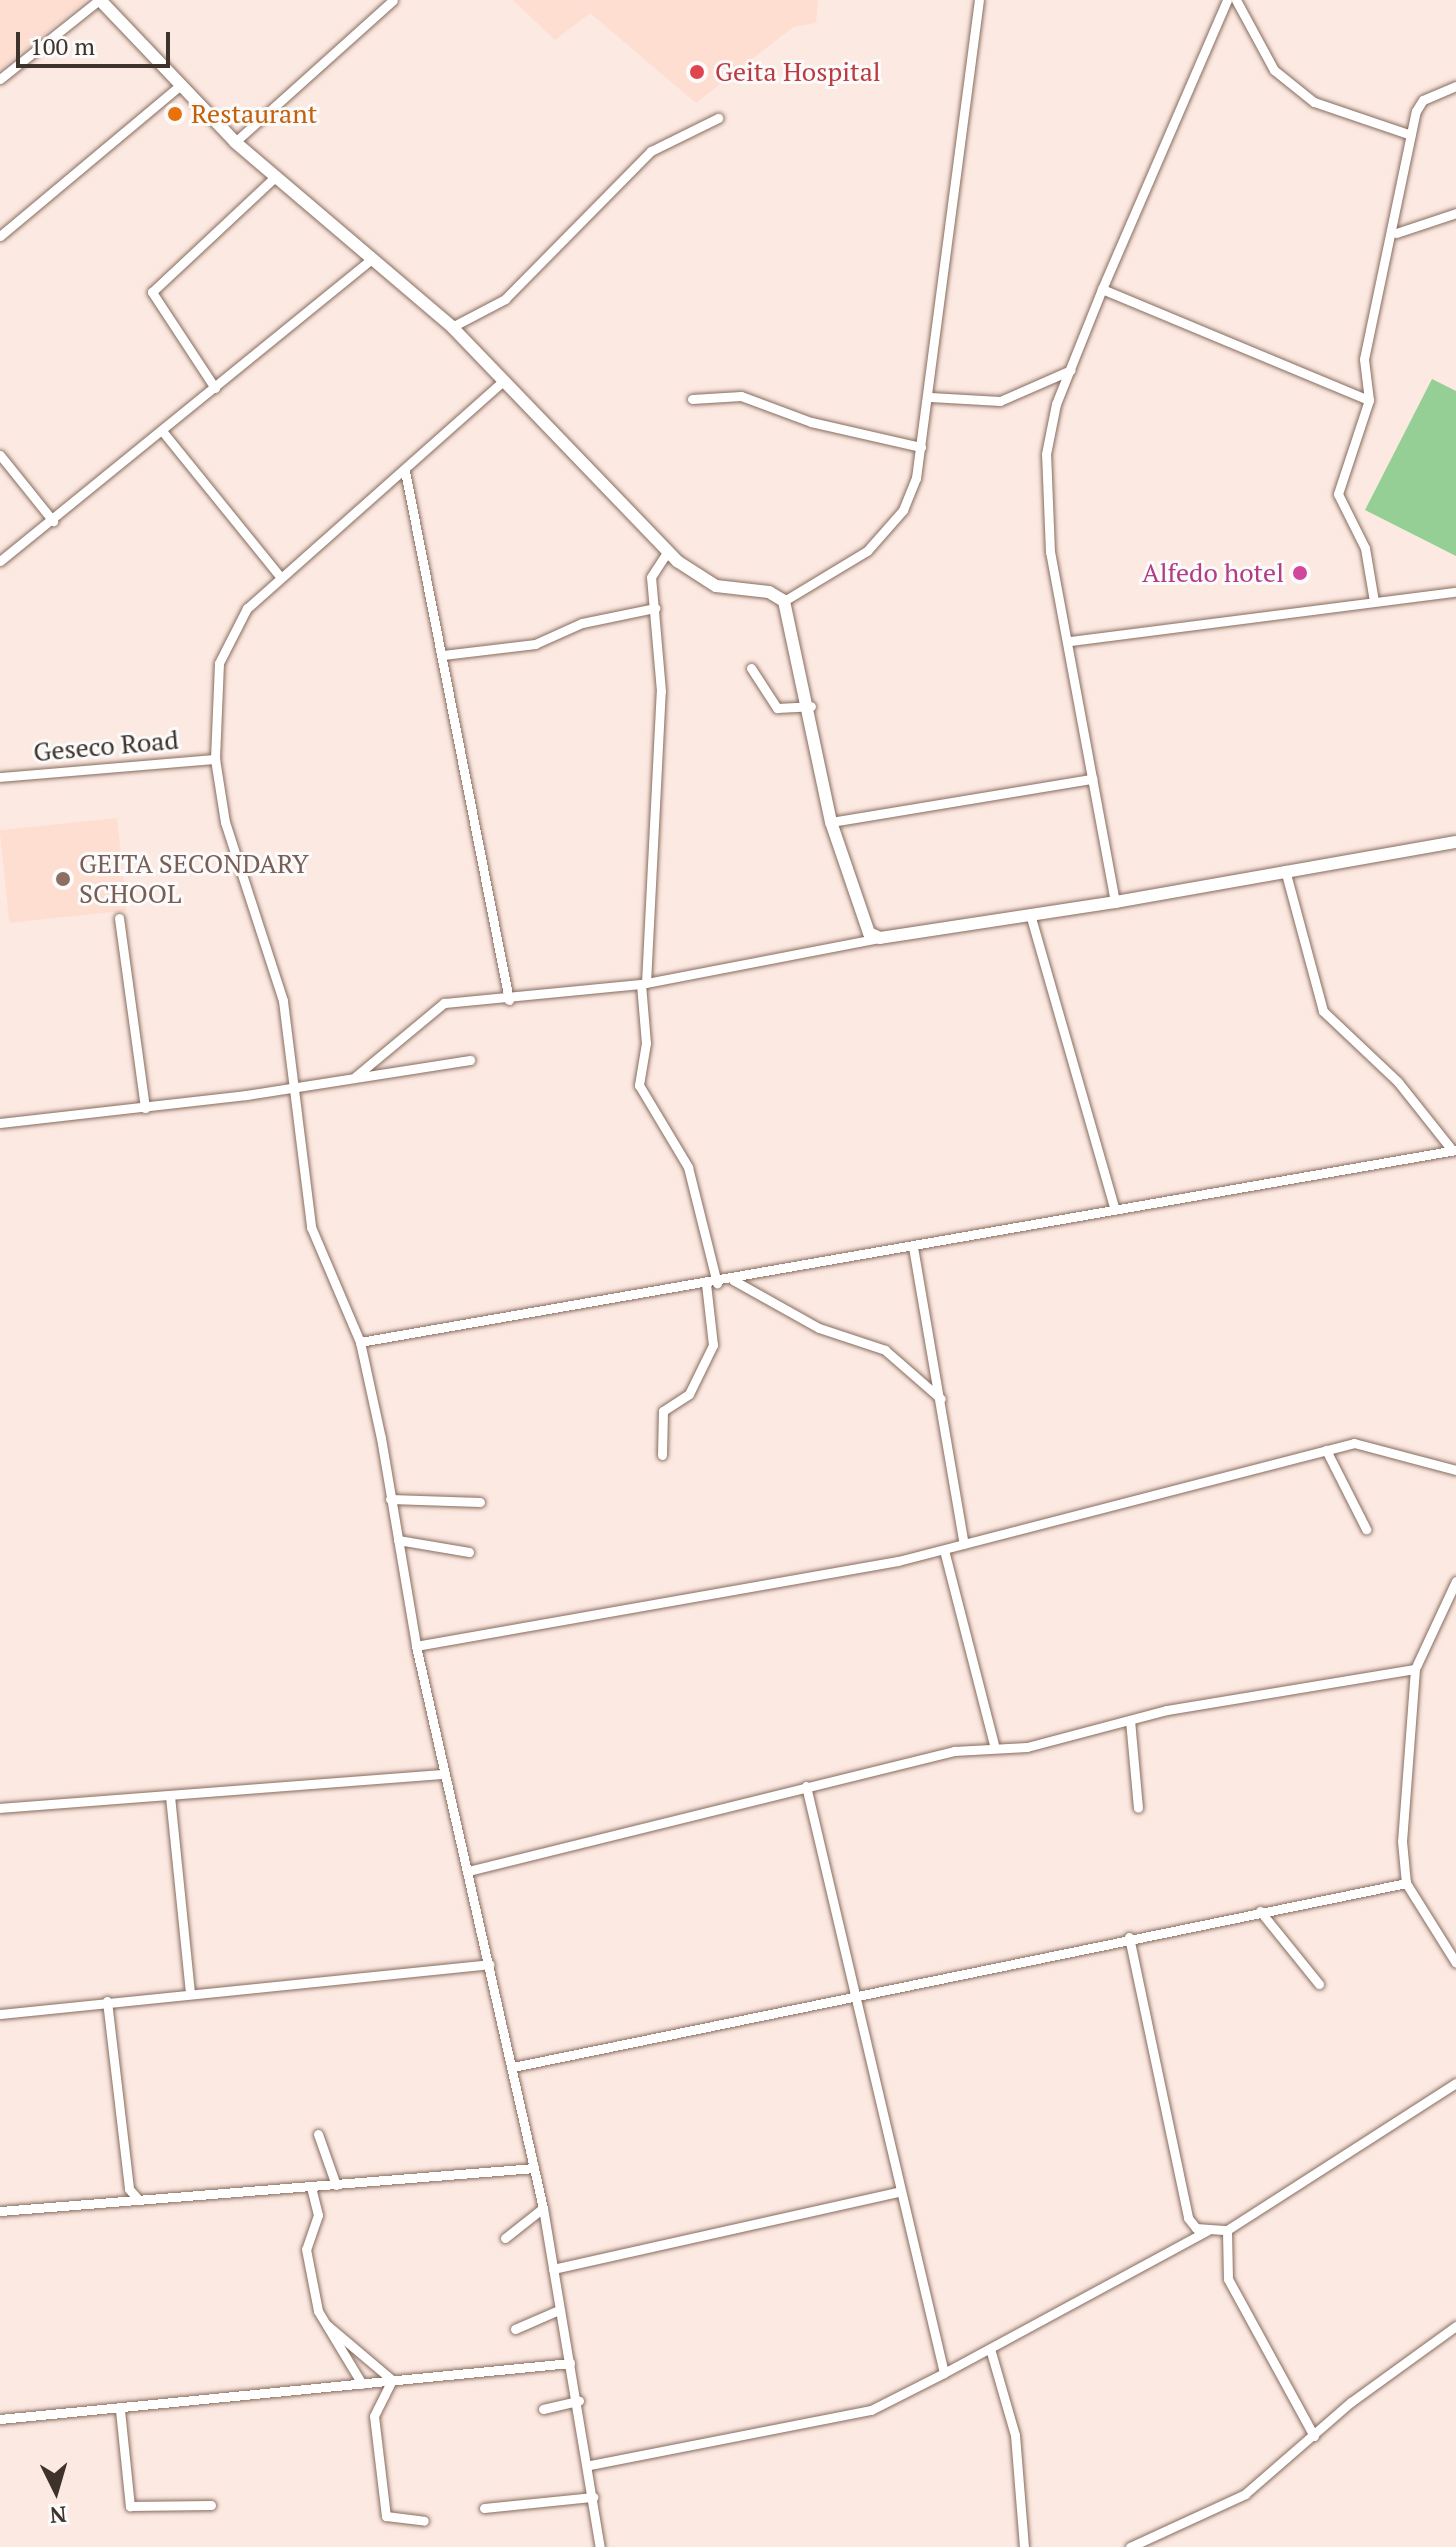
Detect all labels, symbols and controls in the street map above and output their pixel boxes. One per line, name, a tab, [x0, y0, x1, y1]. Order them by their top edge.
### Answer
scale bar	[20, 16, 174, 66]
text: 100 m	[30, 30, 95, 62]
place label: Geita Hospital	[715, 56, 881, 88]
marker: Geita Hospital	[686, 61, 708, 83]
place label: Restaurant	[191, 98, 317, 130]
marker: Restaurant	[166, 105, 184, 123]
place label: Alfedo hotel	[1142, 557, 1284, 589]
marker: Alfedo hotel	[1291, 564, 1309, 582]
street label: Geseco Road	[32, 724, 180, 768]
place label: GEITA SECONDARY SCHOOL	[79, 848, 309, 910]
marker: GEITA SECONDARY SCHOOL	[54, 870, 72, 888]
north arrow	[16, 2451, 96, 2531]
text: N	[49, 2500, 68, 2531]

